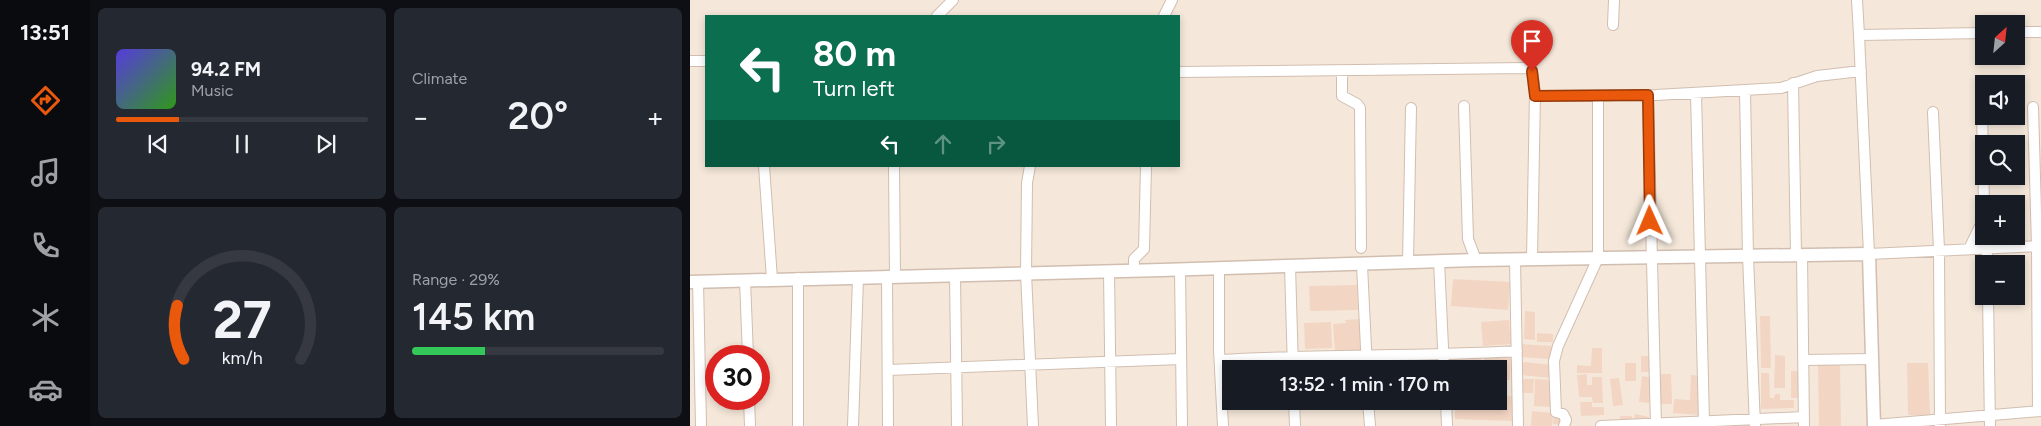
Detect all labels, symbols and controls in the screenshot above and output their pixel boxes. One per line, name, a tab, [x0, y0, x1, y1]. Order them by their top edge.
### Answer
north arrow	[1975, 15, 2025, 65]
map controls	[1975, 15, 2025, 305]
text: 13:51	[20, 19, 70, 46]
pin	[1511, 20, 1553, 71]
icon: arrive	[1518, 27, 1546, 55]
text: 80 m	[813, 33, 896, 75]
icon: left	[730, 35, 795, 100]
text: 94.2 FM	[191, 58, 261, 81]
text: Climate	[412, 69, 467, 88]
text: Turn left	[813, 75, 895, 102]
button: sound	[1975, 75, 2025, 125]
text: Music	[191, 81, 233, 100]
icon: directions	[28, 83, 63, 118]
text: 20°	[508, 93, 568, 139]
text: −	[412, 100, 429, 134]
text: +	[647, 100, 664, 134]
icon: previous	[144, 130, 172, 158]
icon: pause	[228, 130, 256, 158]
icon: next	[312, 130, 340, 158]
icon: left	[876, 130, 904, 158]
icon: ahead	[929, 130, 957, 158]
icon: right	[982, 130, 1010, 158]
button: search	[1975, 135, 2025, 185]
icon: music	[28, 155, 63, 190]
position arrow	[1623, 194, 1675, 246]
button: +	[1975, 195, 2025, 245]
icon: phone	[28, 228, 63, 263]
button: −	[1975, 255, 2025, 305]
text: Range · 29%	[412, 270, 500, 289]
text: 27	[212, 289, 272, 351]
text: 145 km	[412, 294, 535, 340]
icon: climate	[28, 300, 63, 335]
speed limit sign: 30	[705, 345, 770, 410]
text: km/h	[222, 347, 262, 368]
icon: car	[28, 372, 63, 407]
text: 13:52 · 1 min · 170 m	[1280, 373, 1449, 396]

